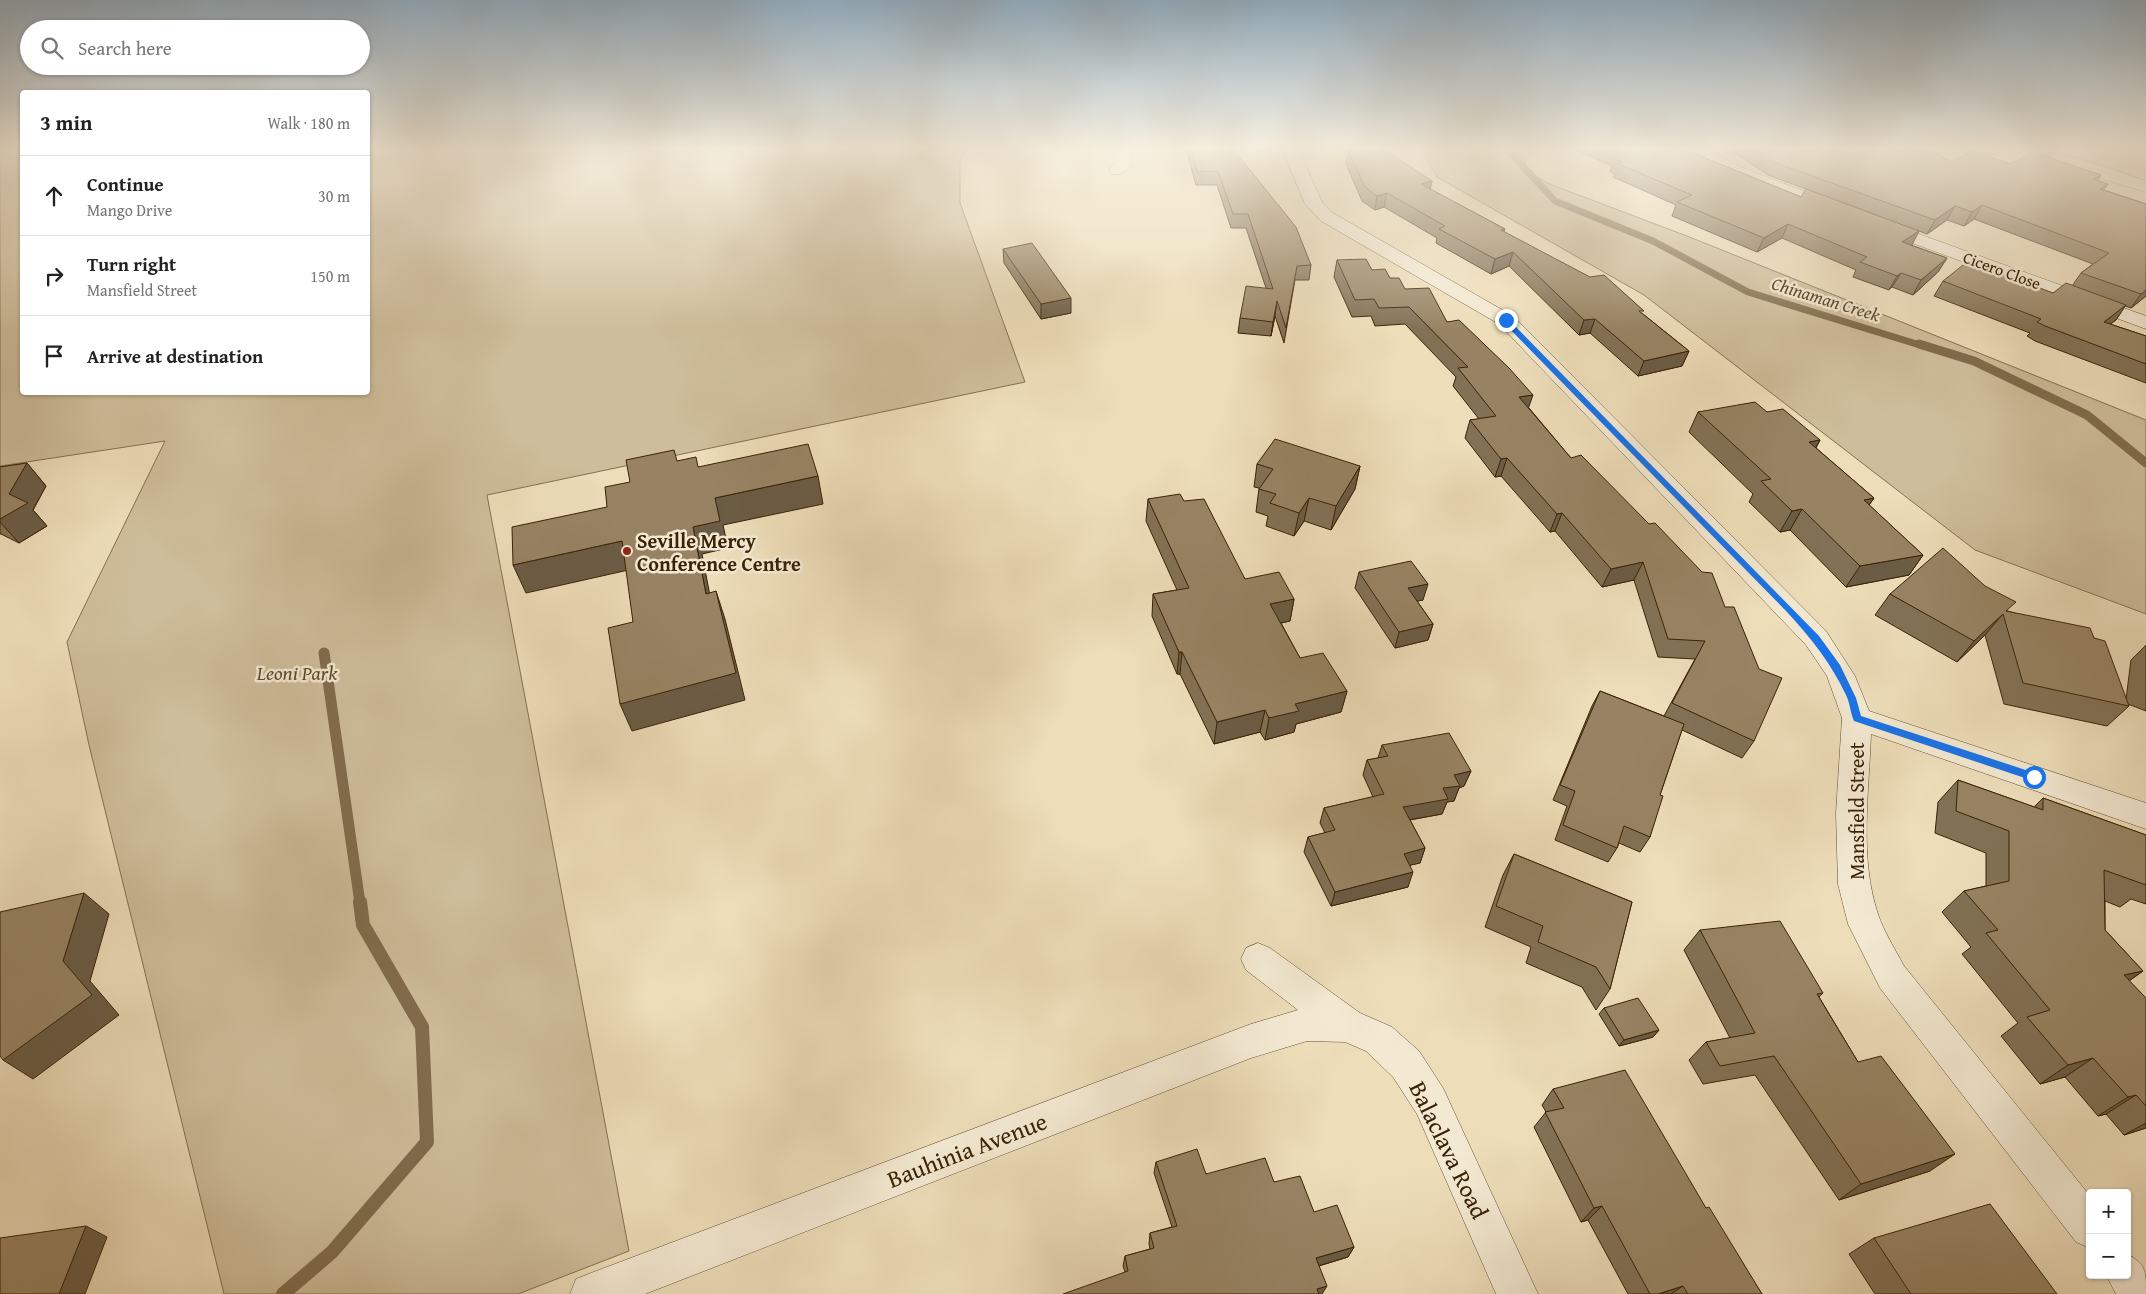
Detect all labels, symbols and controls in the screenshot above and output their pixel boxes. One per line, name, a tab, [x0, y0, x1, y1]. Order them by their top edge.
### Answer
search box	[20, 20, 370, 75]
icon: search	[38, 34, 66, 62]
text: Search here	[78, 34, 172, 62]
text: 3 min	[40, 107, 92, 138]
text: Walk · 180 m	[267, 111, 350, 135]
text: Continue	[87, 170, 164, 198]
icon: ahead	[40, 182, 68, 210]
text: 30 m	[318, 184, 350, 208]
text: Mango Drive	[87, 198, 172, 222]
street label: Cicero Close	[1960, 245, 2044, 295]
text: Turn right	[87, 250, 176, 278]
icon: right	[40, 262, 68, 290]
text: 150 m	[310, 264, 350, 288]
water label: Chinaman Creek	[1768, 270, 1884, 329]
text: Mansfield Street	[87, 278, 197, 302]
route end	[1495, 309, 1518, 332]
icon: arrive	[40, 342, 68, 370]
text: Arrive at destination	[87, 342, 263, 370]
place label: Seville Mercy Conference Centre	[637, 526, 801, 578]
marker: Seville Mercy Conference Centre	[621, 545, 633, 557]
park label: Leoni Park	[256, 658, 338, 687]
street label: Mansfield Street	[1842, 742, 1871, 880]
route start	[2023, 766, 2046, 789]
street label: Balaclava Road	[1401, 1075, 1498, 1225]
street label: Bauhinia Avenue	[882, 1103, 1052, 1197]
map controls	[2086, 1189, 2131, 1279]
button: +	[2086, 1189, 2131, 1234]
button: −	[2086, 1234, 2131, 1279]

